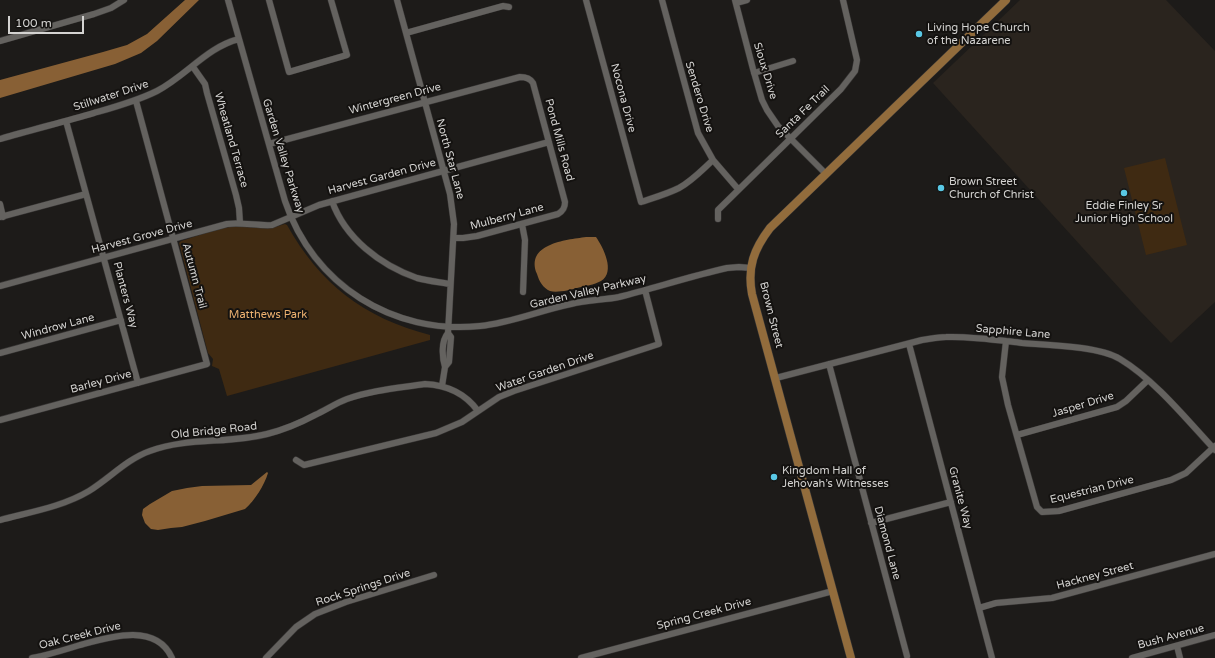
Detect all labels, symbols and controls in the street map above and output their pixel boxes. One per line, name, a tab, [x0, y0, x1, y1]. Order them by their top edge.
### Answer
scale bar	[10, 8, 86, 34]
text: 100 m	[15, 16, 52, 30]
place label: Living Hope Church of the Nazarene	[927, 21, 1030, 47]
marker: Living Hope Church of the Nazarene	[914, 29, 924, 39]
street label: Sioux Drive	[750, 41, 780, 101]
street label: Sendero Drive	[682, 60, 716, 134]
street label: Nocona Drive	[607, 62, 639, 134]
street label: Stillwater Drive	[72, 78, 150, 114]
street label: Wintergreen Drive	[348, 80, 442, 118]
street label: Santa Fe Trail	[773, 83, 833, 141]
street label: Wheatland Terrace	[211, 91, 251, 189]
street label: Garden Valley Parkway	[259, 97, 307, 215]
street label: Pond Mills Road	[542, 97, 576, 183]
street label: North Star Lane	[433, 117, 467, 201]
street label: Harvest Garden Drive	[327, 156, 437, 198]
place label: Brown Street Church of Christ	[949, 175, 1034, 201]
marker: Brown Street Church of Christ	[936, 183, 946, 193]
marker: Eddie Finley Sr Junior High School	[1119, 188, 1129, 198]
place label: Eddie Finley Sr Junior High School	[1075, 199, 1173, 225]
street label: Mulberry Lane	[469, 201, 545, 233]
street label: Harvest Grove Drive	[90, 217, 194, 257]
street label: Autumn Trail	[179, 242, 209, 310]
street label: Planters Way	[110, 260, 140, 330]
street label: Garden Valley Parkway	[529, 272, 647, 312]
street label: Brown Street	[756, 280, 786, 350]
park label: Matthews Park	[229, 308, 307, 322]
street label: Windrow Lane	[20, 311, 96, 343]
street label: Sapphire Lane	[975, 322, 1051, 342]
street label: Water Garden Drive	[494, 349, 596, 395]
street label: Barley Drive	[69, 367, 133, 397]
street label: Jasper Drive	[1051, 389, 1115, 421]
street label: Old Bridge Road	[170, 420, 258, 442]
place label: Kingdom Hall of Jehovah’s Witnesses	[782, 464, 889, 490]
street label: Granite Way	[945, 465, 975, 531]
marker: Kingdom Hall of Jehovah’s Witnesses	[769, 472, 779, 482]
street label: Equestrian Drive	[1049, 473, 1135, 507]
street label: Diamond Lane	[871, 505, 903, 581]
street label: Hackney Street	[1055, 559, 1135, 593]
street label: Rock Springs Drive	[314, 566, 412, 610]
street label: Spring Creek Drive	[655, 595, 753, 633]
street label: Oak Creek Drive	[38, 619, 122, 653]
street label: Bush Avenue	[1136, 622, 1206, 652]

